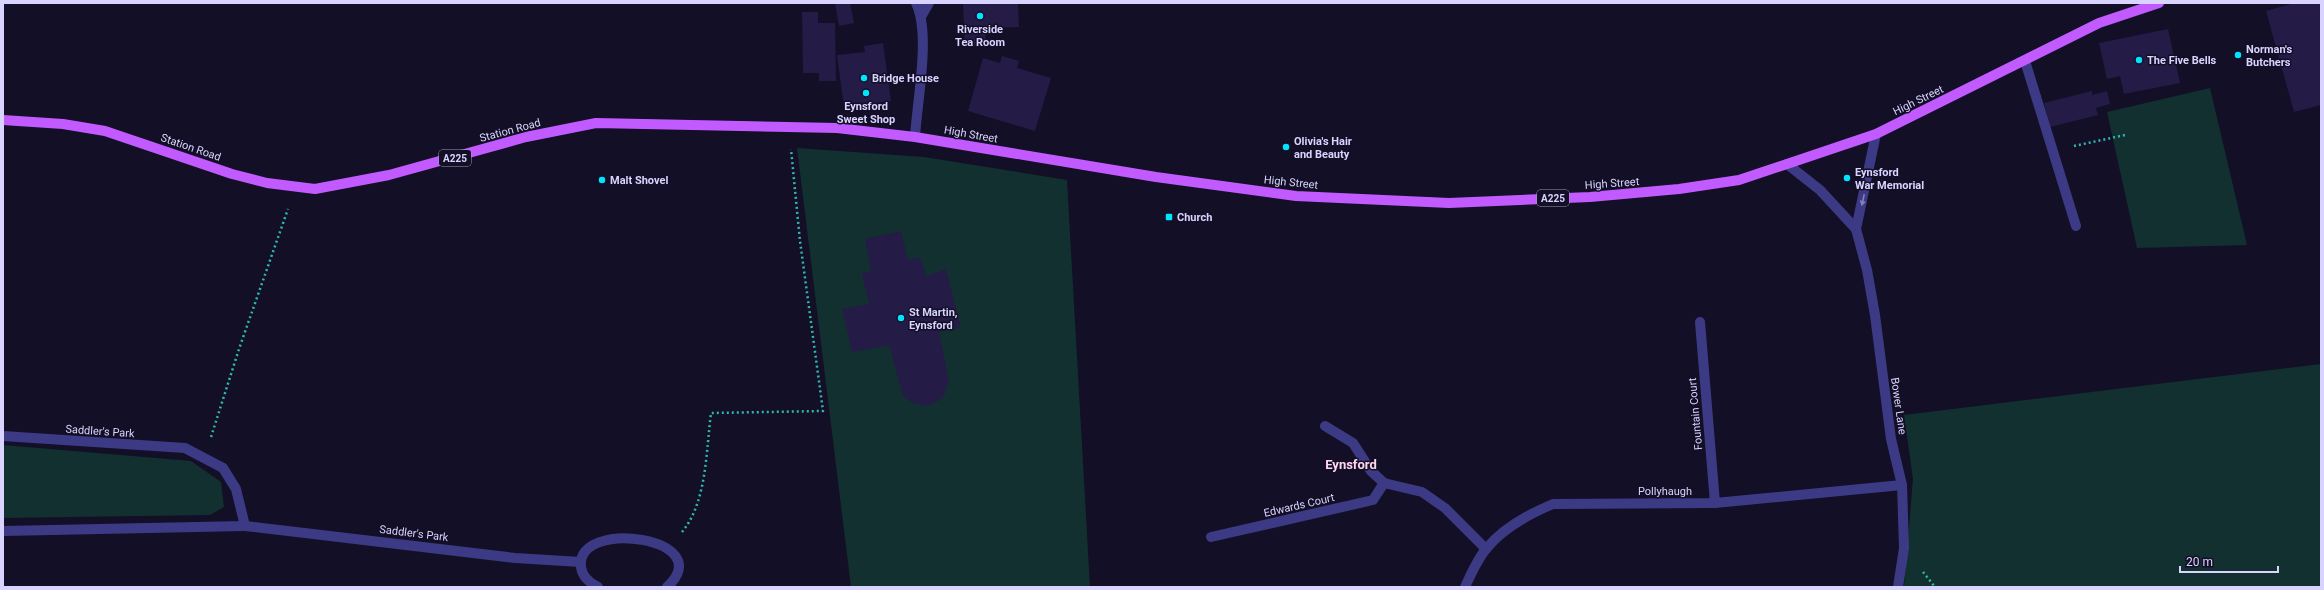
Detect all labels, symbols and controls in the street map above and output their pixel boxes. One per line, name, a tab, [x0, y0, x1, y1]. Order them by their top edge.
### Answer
marker: Riverside Tea Room	[975, 11, 985, 21]
place label: Riverside Tea Room	[955, 23, 1005, 49]
place label: Norman's Butchers	[2246, 43, 2292, 69]
marker: Norman's Butchers	[2233, 50, 2243, 60]
place label: The Five Bells	[2147, 54, 2217, 67]
marker: The Five Bells	[2134, 55, 2144, 65]
place label: Bridge House	[872, 72, 939, 85]
marker: Bridge House	[859, 73, 869, 83]
street label: High Street	[1891, 82, 1946, 118]
marker: Eynsford Sweet Shop	[861, 88, 871, 98]
place label: Eynsford Sweet Shop	[837, 100, 895, 126]
street label: Station Road	[478, 116, 542, 145]
street label: High Street	[943, 123, 999, 146]
street label: Station Road	[159, 131, 223, 164]
place label: Olivia's Hair and Beauty	[1294, 135, 1352, 161]
marker: Olivia's Hair and Beauty	[1281, 142, 1291, 152]
road number: A225	[439, 150, 471, 166]
place label: Eynsford War Memorial	[1855, 166, 1924, 192]
street label: High Street	[1263, 173, 1319, 192]
marker: Eynsford War Memorial	[1842, 173, 1852, 183]
place label: Malt Shovel	[610, 174, 668, 187]
marker: Malt Shovel	[597, 175, 607, 185]
street label: High Street	[1584, 175, 1640, 192]
road number: A225	[1537, 190, 1569, 206]
one-way arrow	[1859, 193, 1865, 206]
place label: Church	[1177, 211, 1212, 224]
marker: Church	[1164, 212, 1174, 222]
place label: St Martin, Eynsford	[909, 306, 958, 332]
marker: St Martin, Eynsford	[896, 313, 906, 323]
street label: Fountain Court	[1686, 377, 1705, 451]
street label: Bower Lane	[1888, 377, 1909, 436]
street label: Saddler's Park	[65, 423, 135, 440]
district label: Eynsford	[1325, 457, 1377, 472]
street label: Pollyhaugh	[1638, 485, 1692, 498]
street label: Edwards Court	[1263, 491, 1336, 520]
street label: Saddler's Park	[379, 523, 450, 544]
scale bar	[2180, 548, 2278, 574]
text: 20 m	[2186, 555, 2213, 569]

